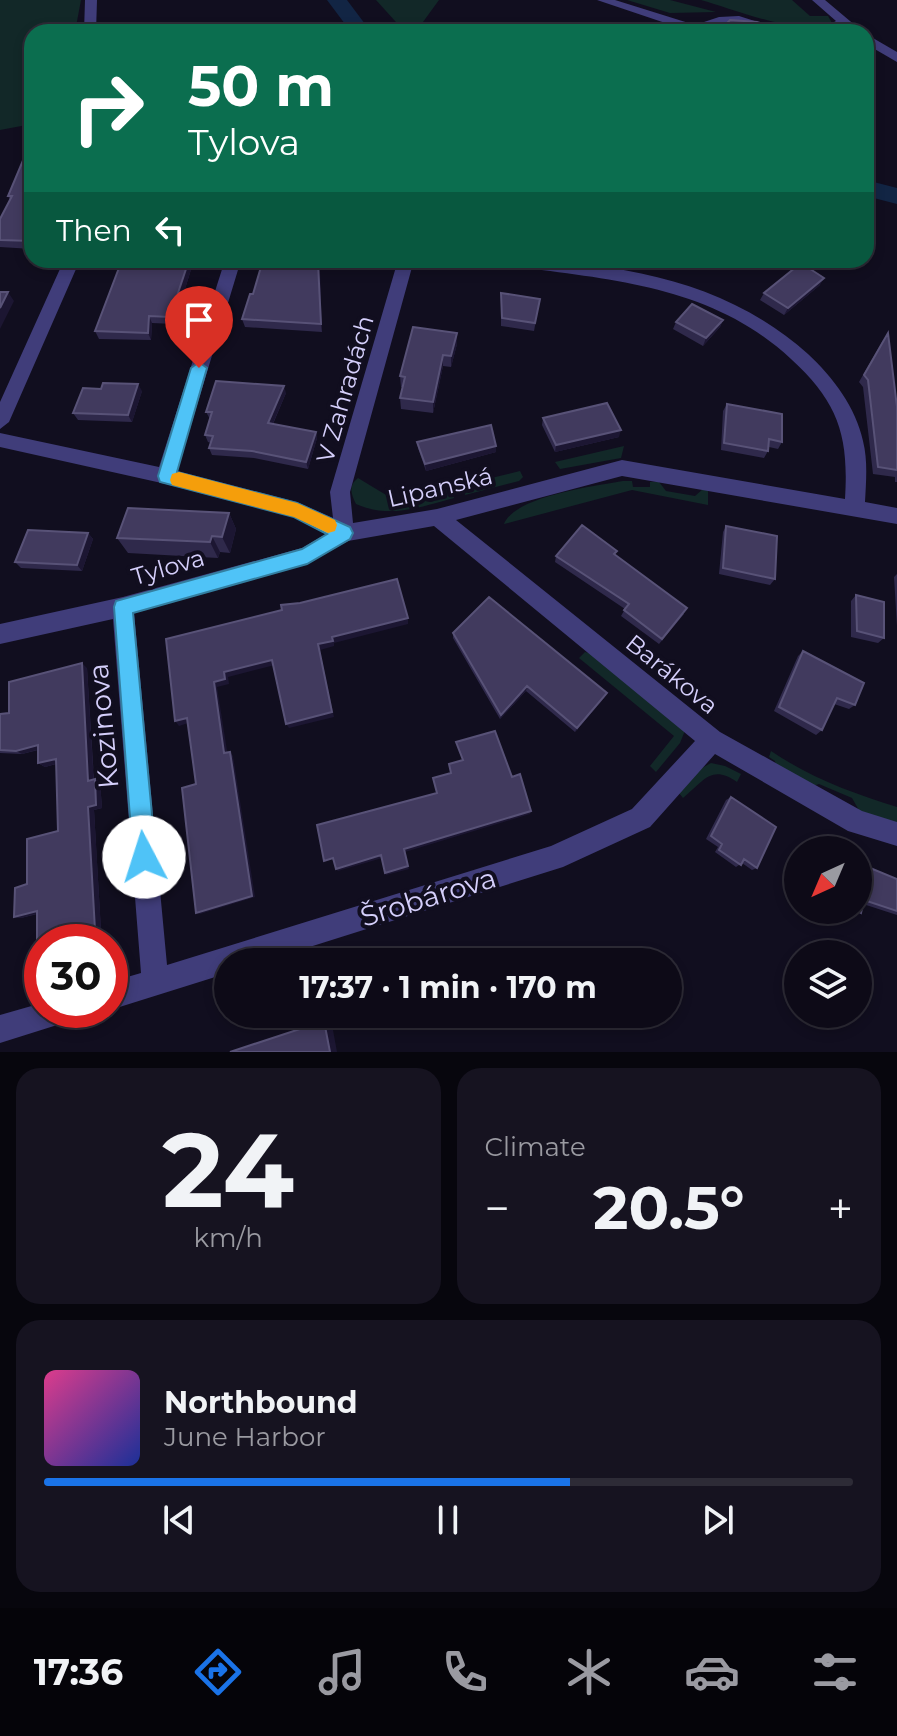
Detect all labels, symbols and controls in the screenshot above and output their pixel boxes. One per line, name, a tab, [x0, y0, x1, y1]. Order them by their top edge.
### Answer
text: 50 m	[188, 52, 334, 120]
icon: right	[56, 56, 160, 160]
text: Tylova	[188, 120, 300, 164]
icon: left	[148, 208, 192, 252]
text: Then	[56, 212, 132, 249]
pin	[165, 286, 233, 368]
icon: arrive	[177, 298, 221, 342]
street label: V Zahradách	[310, 312, 380, 466]
street label: Lipanská	[385, 461, 495, 513]
street label: Tylova	[128, 543, 208, 591]
street label: Barákova	[620, 628, 724, 720]
street label: Kozinova	[81, 662, 125, 790]
position arrow	[102, 815, 186, 899]
north arrow	[784, 836, 872, 924]
map controls	[784, 836, 872, 1028]
street label: Šrobárova	[356, 860, 500, 934]
speed limit sign: 30	[24, 924, 128, 1028]
button: layers	[784, 940, 872, 1028]
text: 17:37 · 1 min · 170 m	[299, 969, 597, 1006]
text: 24	[162, 1106, 294, 1233]
text: Climate	[485, 1131, 586, 1163]
text: 20.5°	[593, 1171, 744, 1244]
text: −	[485, 1181, 510, 1235]
text: +	[828, 1181, 853, 1235]
text: km/h	[194, 1222, 263, 1254]
text: Northbound	[164, 1384, 358, 1421]
text: June Harbor	[164, 1421, 326, 1453]
icon: previous	[157, 1498, 201, 1542]
icon: pause	[426, 1498, 470, 1542]
icon: next	[696, 1498, 740, 1542]
icon: directions	[190, 1644, 246, 1700]
icon: music	[314, 1644, 370, 1700]
icon: phone	[437, 1644, 493, 1700]
icon: climate	[561, 1644, 617, 1700]
icon: car	[684, 1644, 740, 1700]
icon: filters	[807, 1644, 863, 1700]
text: 17:36	[34, 1650, 123, 1694]

